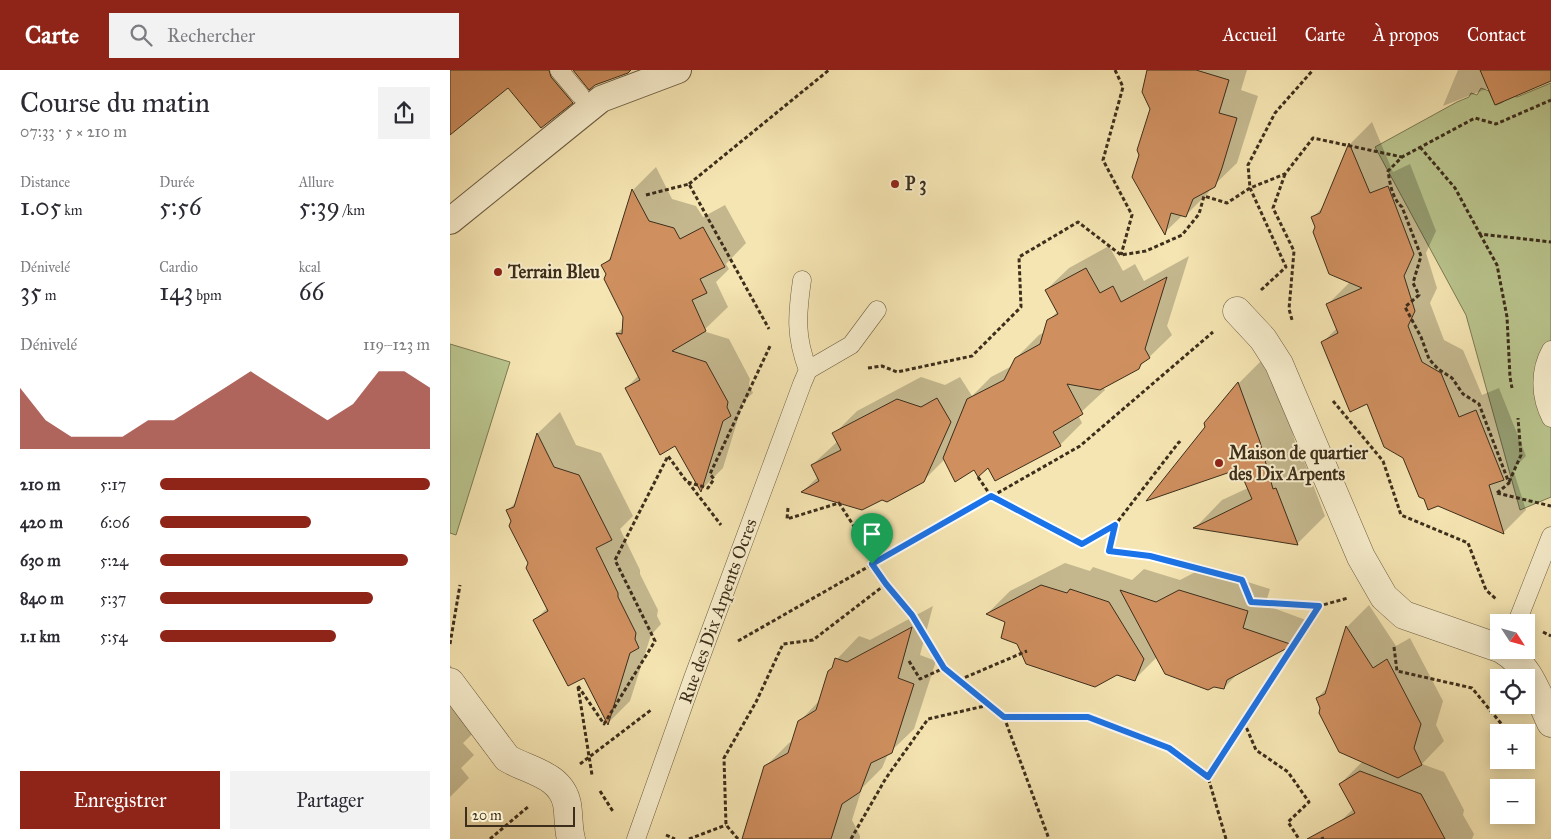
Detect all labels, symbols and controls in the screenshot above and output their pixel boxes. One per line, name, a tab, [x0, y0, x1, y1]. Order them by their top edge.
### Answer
search box	[109, 13, 459, 58]
text: Carte	[25, 20, 79, 50]
icon: search	[127, 21, 155, 49]
text: Rechercher	[167, 24, 255, 47]
text: Accueil	[1223, 24, 1277, 46]
text: Carte	[1305, 24, 1345, 46]
text: À propos	[1373, 24, 1439, 46]
text: Contact	[1467, 24, 1526, 46]
text: Course du matin	[20, 85, 210, 120]
button: share	[378, 87, 430, 139]
text: 07:33 · 5 × 210 m	[20, 122, 127, 141]
place label: P 3	[905, 173, 926, 196]
text: Distance	[20, 174, 70, 191]
text: Durée	[159, 174, 195, 191]
text: Allure	[299, 174, 334, 191]
marker: P 3	[889, 178, 901, 190]
text: 1.05	[20, 191, 61, 222]
text: 5:56	[159, 191, 202, 222]
text: 5:39	[299, 191, 340, 222]
text: km	[61, 202, 83, 219]
text: /km	[340, 202, 365, 219]
text: Dénivelé	[20, 259, 70, 276]
text: Cardio	[159, 259, 198, 276]
text: kcal	[299, 259, 321, 276]
place label: Terrain Bleu	[507, 261, 600, 283]
marker: Terrain Bleu	[492, 266, 504, 278]
text: 35	[20, 276, 42, 307]
text: 143	[159, 276, 193, 307]
text: 66	[299, 276, 324, 307]
text: m	[42, 287, 56, 304]
text: bpm	[193, 287, 222, 304]
text: Dénivelé	[20, 335, 77, 354]
text: 119–123 m	[363, 335, 430, 354]
place label: Maison de quartier des Dix Arpents	[1229, 442, 1369, 486]
marker: Maison de quartier des Dix Arpents	[1213, 457, 1225, 469]
text: 210 m	[20, 475, 60, 494]
text: 5:17	[100, 475, 126, 494]
text: 420 m	[20, 513, 63, 532]
text: 6:06	[100, 513, 130, 532]
pin	[851, 513, 893, 564]
street label: Rue des Dix Arpents Ocres	[674, 515, 762, 707]
icon: arrive	[858, 520, 886, 548]
text: 630 m	[20, 551, 61, 570]
text: 5:24	[100, 551, 128, 570]
text: 840 m	[20, 589, 64, 608]
text: 5:37	[100, 589, 126, 608]
north arrow	[1490, 614, 1535, 659]
map controls	[1490, 614, 1535, 824]
text: 1.1 km	[20, 627, 60, 646]
text: 5:54	[100, 627, 127, 646]
button: locate	[1490, 669, 1535, 714]
button: +	[1490, 724, 1535, 769]
button: Enregistrer	[20, 771, 220, 829]
button: Partager	[230, 771, 430, 829]
button: −	[1490, 779, 1535, 824]
scale bar	[465, 804, 575, 827]
text: 20 m	[472, 807, 502, 824]

